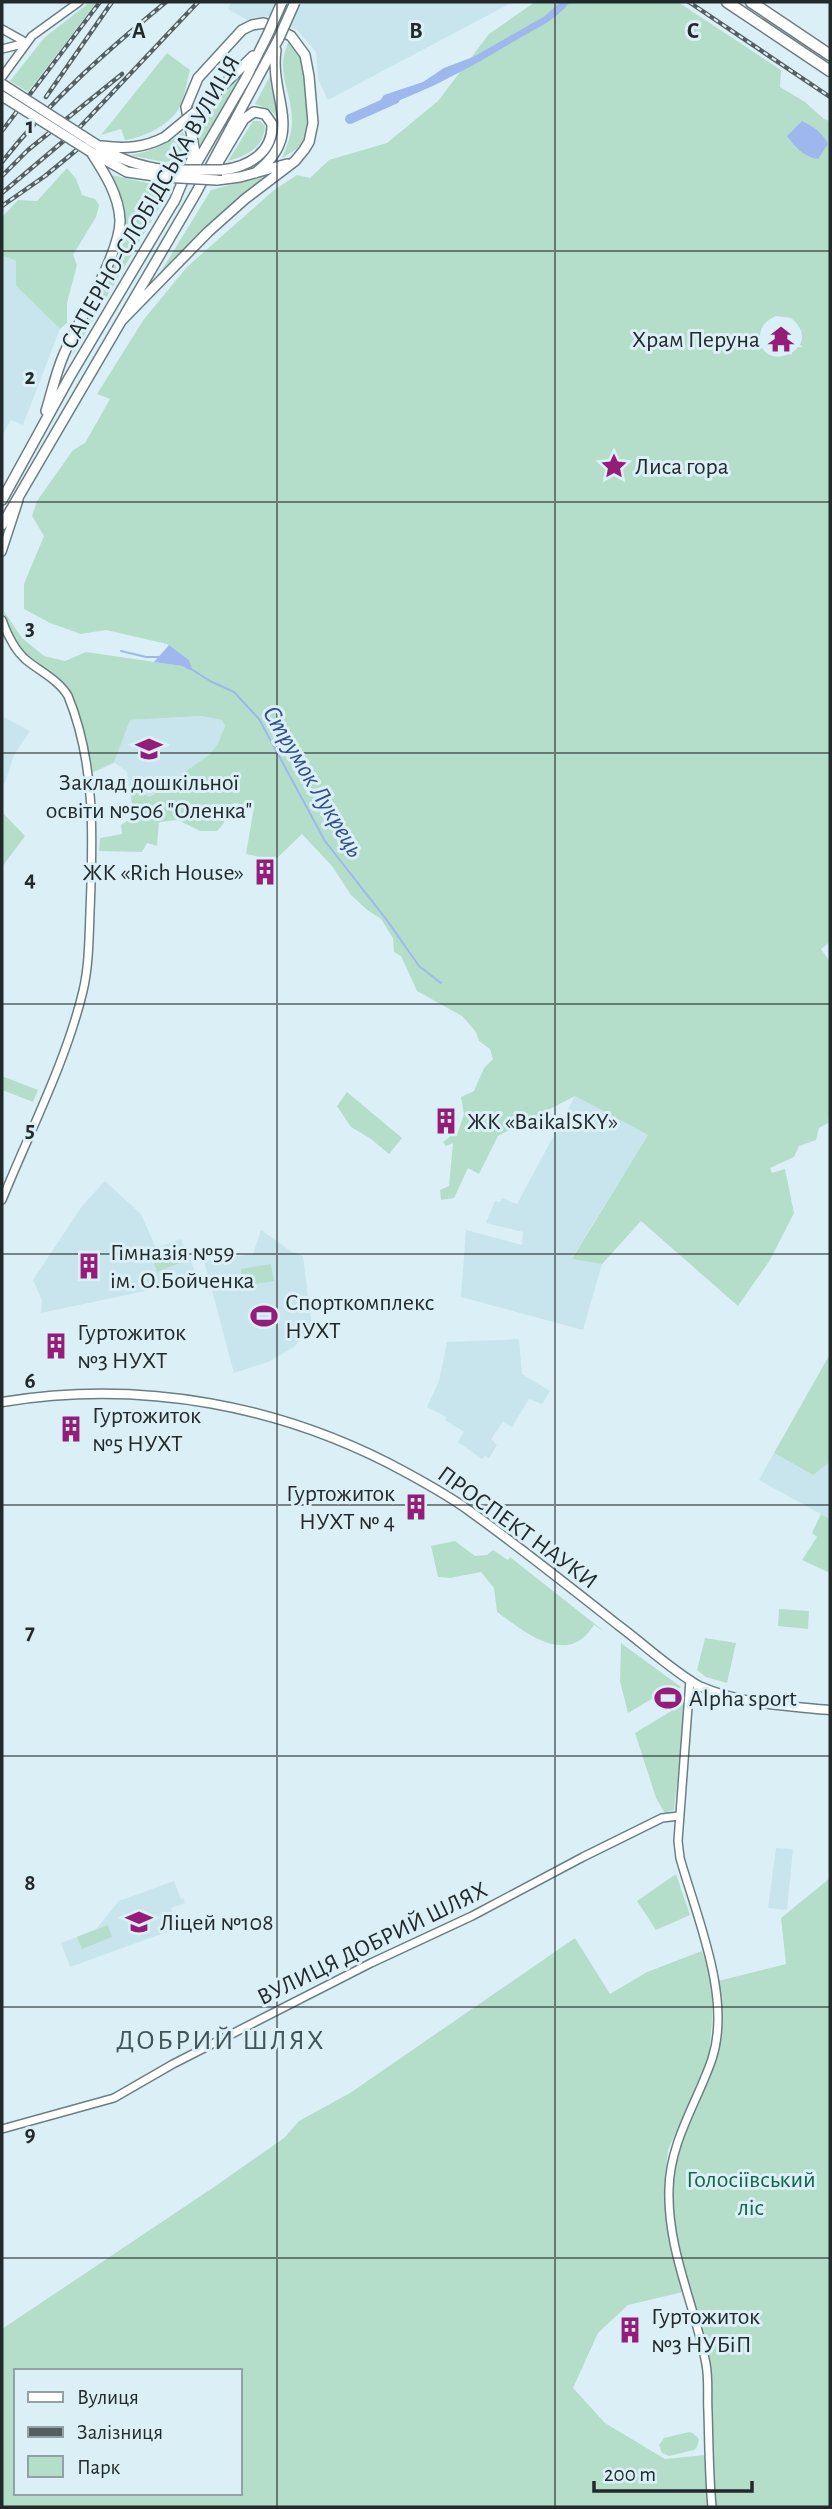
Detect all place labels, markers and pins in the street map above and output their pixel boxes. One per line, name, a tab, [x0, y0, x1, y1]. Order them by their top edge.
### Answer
temple icon: Храм Перуна	[766, 324, 796, 354]
place label: Храм Перуна	[632, 328, 760, 352]
place icon: Лиса гора	[599, 451, 629, 481]
place label: Лиса гора	[635, 455, 729, 479]
school or university icon: Заклад дошкільної освіти №506 "Оленка"	[134, 734, 164, 764]
place label: Заклад дошкільної освіти №506 "Оленка"	[46, 771, 252, 823]
building icon: ЖК «Rich House»	[250, 857, 280, 887]
place label: ЖК «Rich House»	[83, 861, 244, 885]
building icon: ЖК «BaikalSKY»	[431, 1106, 461, 1136]
place label: ЖК «BaikalSKY»	[467, 1110, 618, 1134]
place label: Гімназія №59 ім. О.Бойченка	[110, 1241, 254, 1293]
building icon: Гімназія №59 ім. О.Бойченка	[74, 1251, 104, 1281]
place label: Спорткомплекс НУХТ	[285, 1291, 434, 1343]
sports icon: Спорткомплекс НУХТ	[249, 1301, 279, 1331]
place label: Гуртожиток №3 НУХТ	[77, 1321, 186, 1373]
building icon: Гуртожиток №3 НУХТ	[41, 1331, 71, 1361]
place label: Гуртожиток №5 НУХТ	[92, 1404, 201, 1456]
building icon: Гуртожиток №5 НУХТ	[56, 1414, 86, 1444]
place label: Гуртожиток НУХТ № 4	[286, 1482, 395, 1534]
building icon: Гуртожиток НУХТ № 4	[401, 1492, 431, 1522]
sports icon: Alpha sport	[653, 1683, 683, 1713]
place label: Alpha sport	[689, 1687, 797, 1711]
school or university icon: Ліцей №108	[124, 1907, 154, 1937]
place label: Ліцей №108	[160, 1911, 274, 1935]
place label: Гуртожиток №3 НУБіП	[651, 2305, 760, 2357]
building icon: Гуртожиток №3 НУБіП	[615, 2315, 645, 2345]

